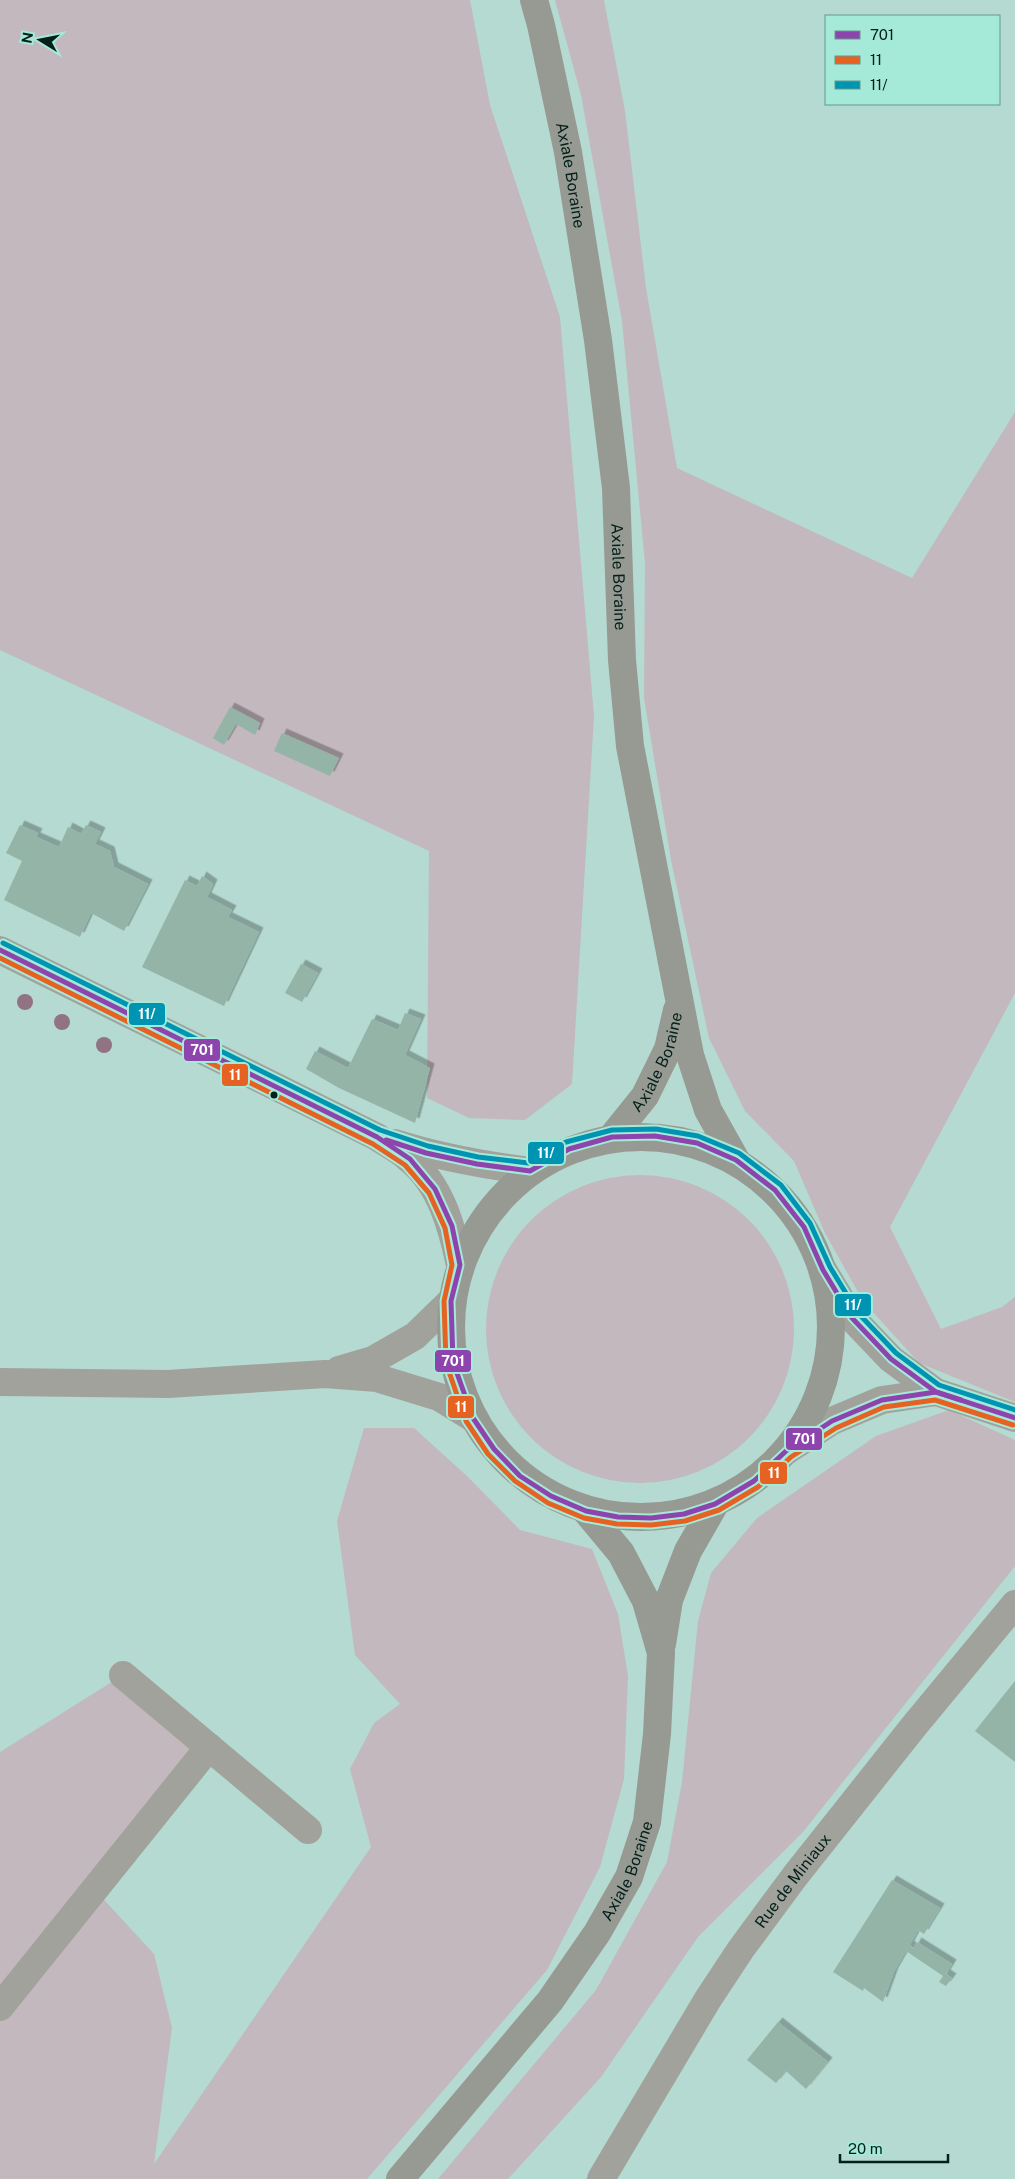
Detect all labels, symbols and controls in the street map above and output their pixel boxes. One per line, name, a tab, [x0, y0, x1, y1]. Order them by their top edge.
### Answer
north arrow	[15, 15, 65, 65]
legend	[825, 15, 1000, 105]
text: 701	[870, 26, 894, 43]
text: N	[18, 31, 36, 45]
text: 11	[870, 51, 882, 68]
text: 11/	[870, 76, 888, 93]
street label: Axiale Boraine	[552, 120, 590, 229]
street label: Axiale Boraine	[608, 523, 630, 631]
line badge: 11/	[128, 1002, 166, 1026]
text: 11/	[138, 1006, 156, 1022]
street label: Axiale Boraine	[627, 1010, 686, 1115]
line badge: 701	[183, 1038, 221, 1062]
text: 701	[190, 1042, 214, 1058]
line badge: 11	[221, 1063, 249, 1087]
text: 11	[229, 1067, 241, 1083]
unlabelled marker	[269, 1090, 279, 1100]
line badge: 11/	[527, 1141, 565, 1165]
text: 11/	[537, 1145, 555, 1161]
line badge: 11/	[834, 1293, 872, 1317]
text: 11/	[844, 1297, 862, 1313]
line badge: 701	[434, 1349, 472, 1373]
text: 701	[441, 1353, 465, 1369]
line badge: 11	[447, 1395, 475, 1419]
text: 11	[455, 1399, 467, 1415]
line badge: 701	[785, 1427, 823, 1451]
text: 701	[792, 1431, 816, 1447]
line badge: 11	[759, 1461, 788, 1485]
text: 11	[768, 1465, 780, 1481]
street label: Axiale Boraine	[597, 1818, 656, 1924]
street label: Rue de Miniaux	[751, 1830, 835, 1931]
scale bar	[840, 2132, 948, 2164]
text: 20 m	[848, 2140, 883, 2157]

